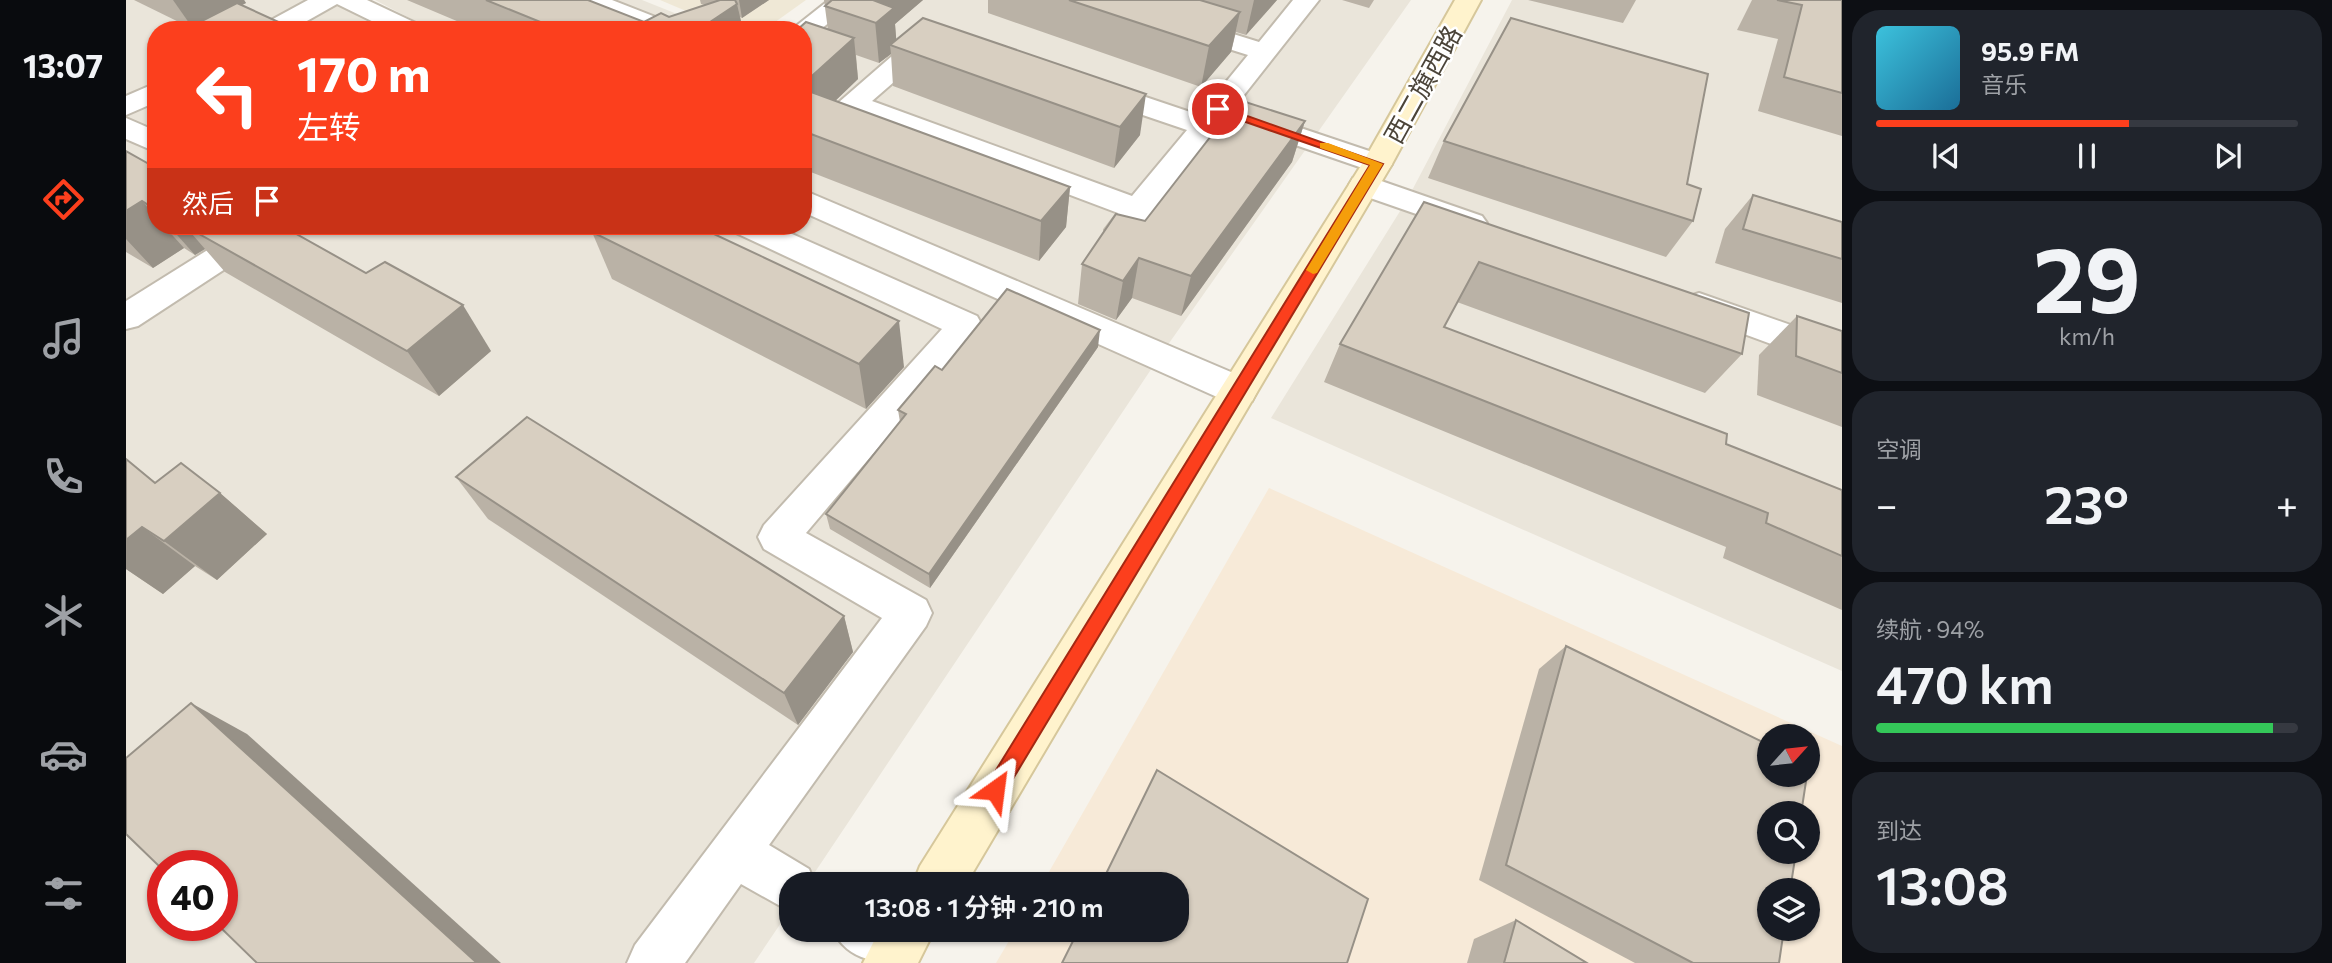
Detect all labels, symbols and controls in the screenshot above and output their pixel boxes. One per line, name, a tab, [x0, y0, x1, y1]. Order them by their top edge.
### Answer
street label: 西二旗西路	[1377, 20, 1467, 148]
text: 95.9 FM	[1981, 35, 2079, 66]
text: 170 m	[297, 42, 430, 102]
text: 13:07	[23, 45, 103, 85]
icon: left	[182, 49, 273, 140]
text: 音乐	[1981, 70, 2027, 98]
pin	[1188, 79, 1248, 139]
icon: arrive	[1199, 90, 1237, 128]
text: 左转	[297, 106, 361, 146]
icon: previous	[1927, 137, 1965, 175]
icon: pause	[2068, 137, 2106, 175]
icon: next	[2209, 137, 2247, 175]
icon: directions	[39, 175, 88, 224]
icon: arrive	[248, 182, 286, 220]
text: 然后	[182, 187, 234, 218]
text: 29	[2033, 220, 2141, 332]
icon: music	[39, 314, 88, 363]
text: km/h	[2059, 322, 2115, 350]
text: 空调	[1876, 435, 1922, 463]
icon: phone	[39, 452, 88, 501]
text: 23°	[2044, 471, 2129, 535]
text: −	[1876, 480, 1898, 527]
text: +	[2276, 480, 2298, 527]
icon: climate	[39, 591, 88, 640]
text: 续航 · 94%	[1876, 615, 1984, 643]
text: 470 km	[1876, 651, 2054, 715]
north arrow	[1757, 724, 1820, 788]
map controls	[1757, 724, 1820, 941]
icon: car	[39, 730, 88, 779]
position arrow	[958, 753, 1032, 827]
button: search	[1757, 801, 1820, 864]
text: 到达	[1876, 816, 1922, 844]
speed limit sign: 40	[147, 850, 238, 941]
text: 13:08	[1876, 852, 2009, 916]
icon: filters	[39, 869, 88, 918]
button: layers	[1757, 878, 1820, 941]
text: 13:08 · 1 分钟 · 210 m	[864, 891, 1104, 922]

